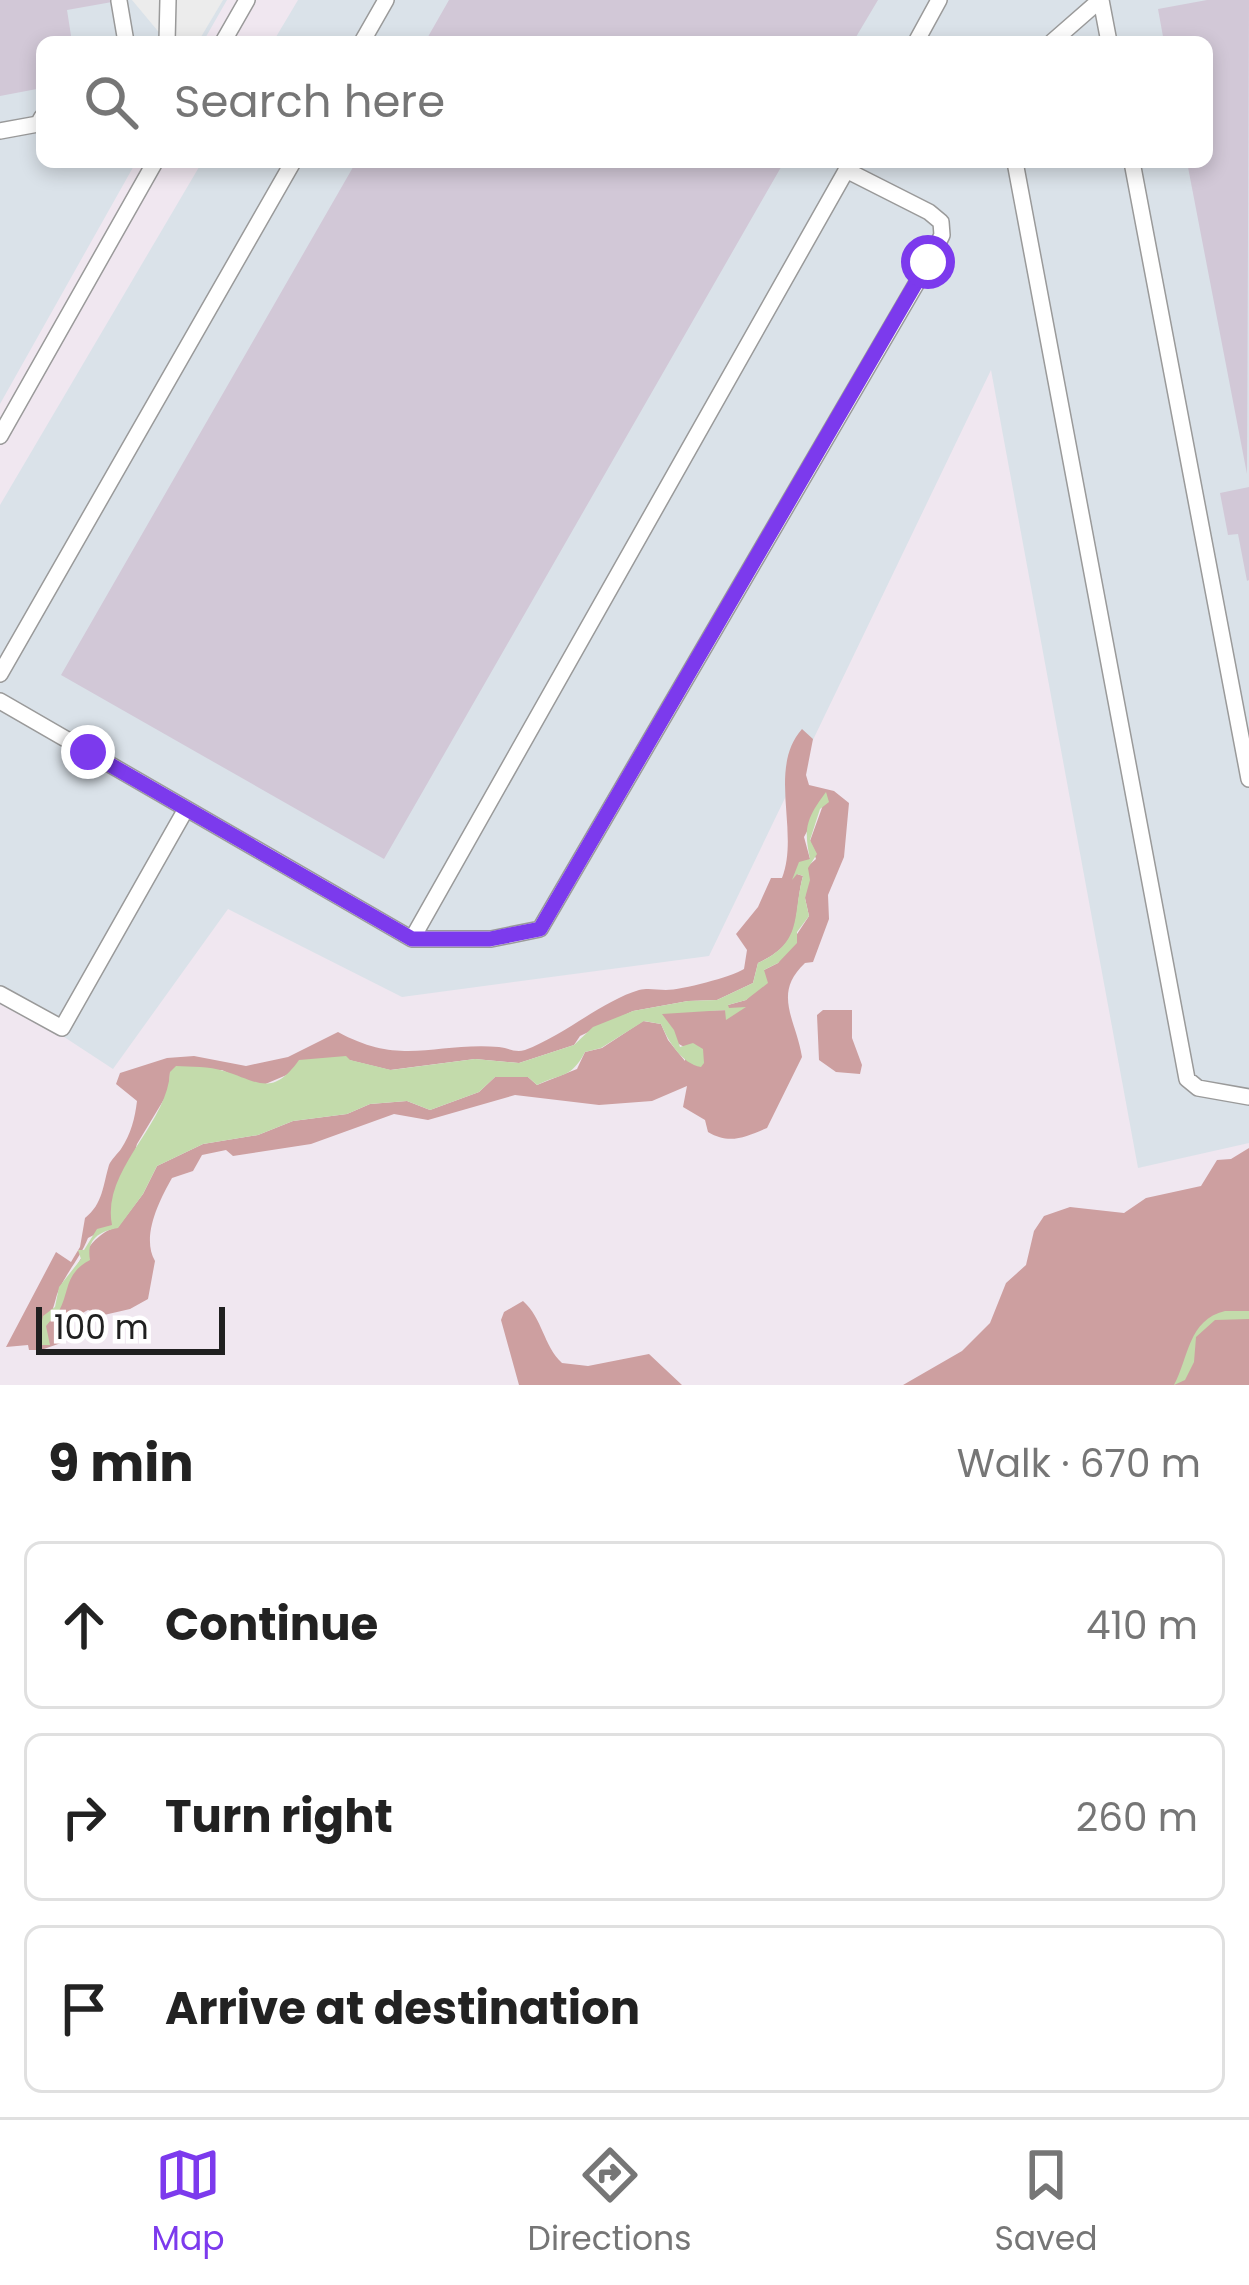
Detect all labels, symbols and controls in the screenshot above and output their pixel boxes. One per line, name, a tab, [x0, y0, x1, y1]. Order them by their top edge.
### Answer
search box	[36, 36, 1213, 168]
icon: search	[78, 69, 144, 135]
text: Search here	[174, 70, 445, 133]
route start	[901, 235, 955, 289]
route end	[61, 725, 115, 779]
scale bar	[36, 1301, 225, 1354]
text: 100 m	[54, 1304, 149, 1351]
text: 9 min	[48, 1427, 194, 1499]
text: Walk · 670 m	[957, 1436, 1201, 1491]
icon: ahead	[51, 1592, 117, 1658]
text: Continue	[165, 1593, 378, 1656]
text: 410 m	[1086, 1598, 1198, 1653]
icon: right	[51, 1784, 117, 1850]
text: Turn right	[165, 1785, 393, 1848]
text: 260 m	[1076, 1790, 1198, 1845]
icon: arrive	[51, 1976, 117, 2042]
text: Arrive at destination	[165, 1977, 640, 2040]
tab: Map	[152, 2142, 225, 2264]
tab: Directions	[528, 2142, 691, 2264]
tab: Saved	[995, 2142, 1097, 2264]

